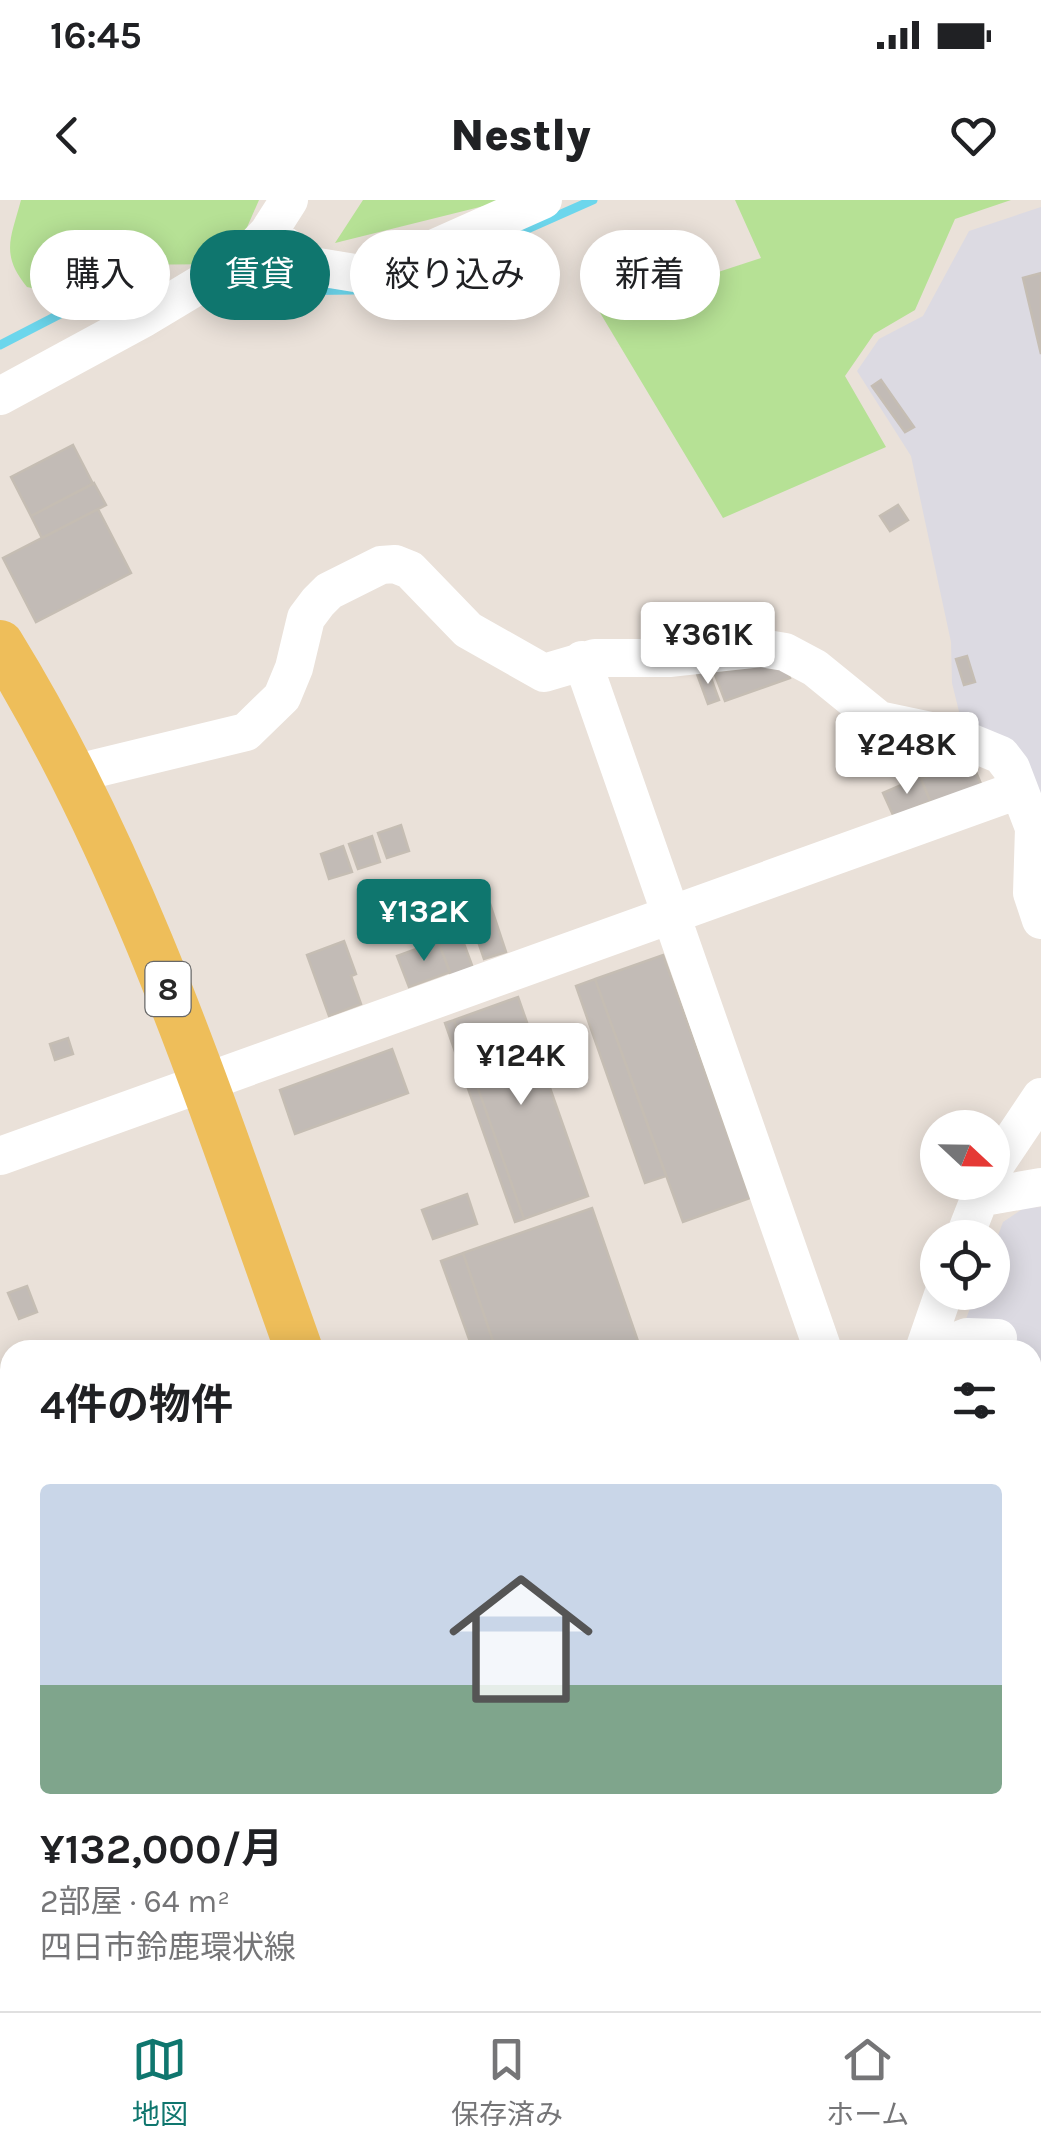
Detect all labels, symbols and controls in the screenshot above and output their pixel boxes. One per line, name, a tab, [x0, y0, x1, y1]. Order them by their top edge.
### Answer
text: 16:45	[50, 13, 142, 58]
icon: back	[40, 108, 95, 163]
icon: heart	[946, 108, 1001, 163]
text: Nestly	[450, 109, 591, 161]
chip: 購入	[30, 230, 170, 320]
chip: 賃貸	[190, 230, 330, 320]
chip: 絞り込み	[350, 230, 560, 320]
chip: 新着	[580, 230, 720, 320]
pin: ¥361K	[638, 602, 778, 687]
text: ¥361K	[663, 616, 753, 653]
pin: ¥248K	[837, 712, 977, 797]
text: ¥248K	[858, 726, 956, 763]
pin: ¥132K	[354, 879, 494, 964]
text: ¥132K	[379, 893, 469, 930]
road number: 8	[146, 962, 190, 1016]
pin: ¥124K	[451, 1023, 591, 1108]
text: ¥124K	[476, 1037, 566, 1074]
north arrow	[920, 1110, 1010, 1200]
map controls	[920, 1110, 1010, 1310]
button: locate	[920, 1220, 1010, 1310]
icon: filters	[947, 1373, 1002, 1428]
text: 4件の物件	[40, 1380, 233, 1430]
icon: home	[431, 1549, 611, 1729]
text: ¥132,000/月	[40, 1824, 283, 1874]
text: 2部屋 · 64 m²	[40, 1883, 230, 1920]
text: 四日市鈴鹿環状線	[40, 1929, 296, 1966]
tab: 地図	[132, 2032, 188, 2132]
tab: 保存済み	[451, 2032, 563, 2132]
tab: ホーム	[826, 2032, 909, 2132]

